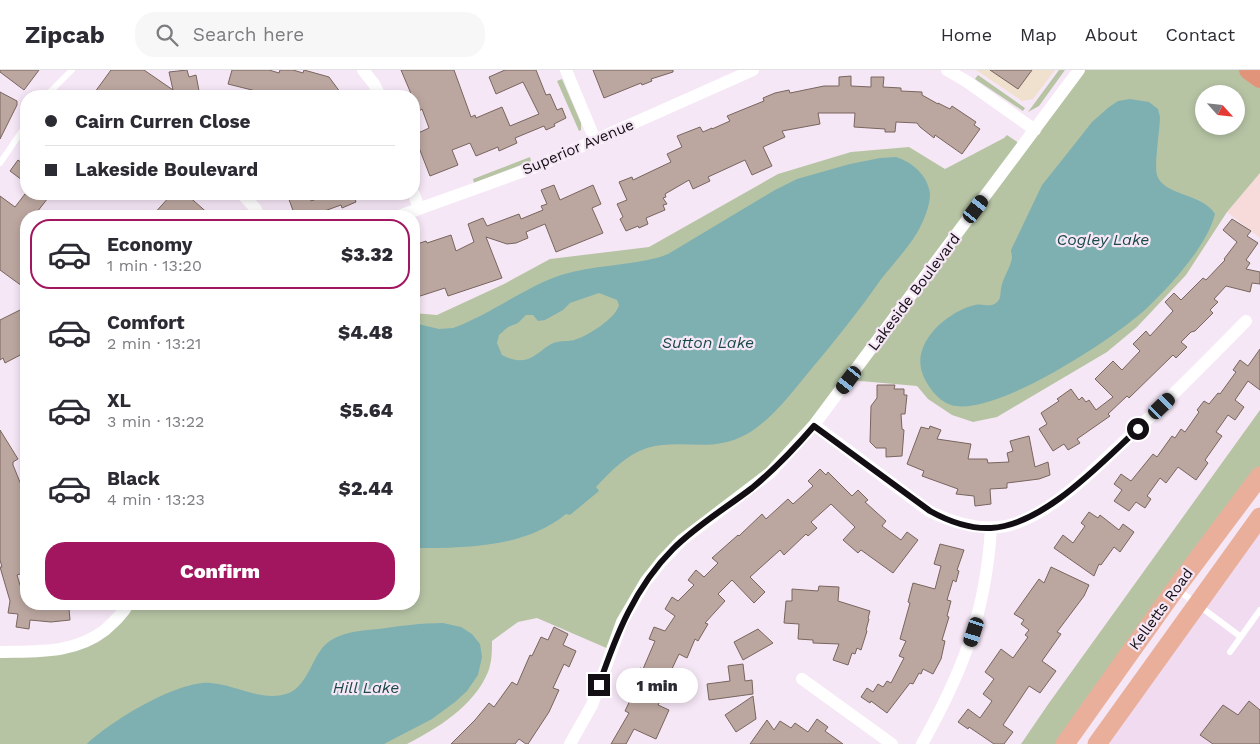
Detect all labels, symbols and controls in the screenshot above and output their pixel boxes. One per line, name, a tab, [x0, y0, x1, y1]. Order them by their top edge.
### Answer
search box	[135, 12, 485, 57]
text: Zipcab	[25, 21, 105, 49]
icon: search	[153, 21, 181, 49]
text: Search here	[193, 23, 304, 46]
text: Home	[941, 24, 992, 45]
text: Map	[1020, 24, 1057, 45]
text: About	[1085, 24, 1137, 45]
text: Contact	[1165, 24, 1235, 45]
north arrow	[1195, 85, 1245, 135]
map controls	[1195, 85, 1245, 135]
text: Cairn Curren Close	[75, 110, 251, 133]
street label: Superior Avenue	[520, 115, 636, 179]
text: Lakeside Boulevard	[75, 158, 258, 181]
car	[960, 193, 991, 225]
street label: Lakeside Boulevard	[864, 230, 964, 354]
water label: Cogley Lake	[1057, 230, 1149, 249]
icon: car	[47, 232, 92, 277]
text: Economy	[107, 233, 192, 256]
text: $3.32	[341, 243, 393, 266]
text: 1 min · 13:20	[107, 256, 202, 275]
icon: car	[47, 310, 92, 355]
text: Comfort	[107, 311, 185, 334]
text: $4.48	[338, 321, 393, 344]
water label: Sutton Lake	[662, 333, 754, 352]
text: 2 min · 13:21	[107, 334, 201, 353]
car	[833, 364, 864, 396]
icon: car	[47, 388, 92, 433]
text: XL	[107, 389, 131, 412]
car	[1146, 390, 1178, 422]
text: $5.64	[340, 399, 393, 422]
text: 3 min · 13:22	[107, 412, 204, 431]
route start	[1127, 418, 1149, 440]
icon: car	[47, 466, 92, 511]
text: Black	[107, 467, 160, 490]
text: $2.44	[339, 477, 393, 500]
text: 4 min · 13:23	[107, 490, 205, 509]
button: Confirm	[45, 542, 395, 600]
street label: Kelletts Road	[1125, 565, 1197, 653]
car	[962, 615, 985, 649]
callout: 1 min	[616, 668, 699, 702]
route end	[588, 674, 610, 696]
text: 1 min	[636, 676, 678, 695]
water label: Hill Lake	[333, 678, 399, 697]

